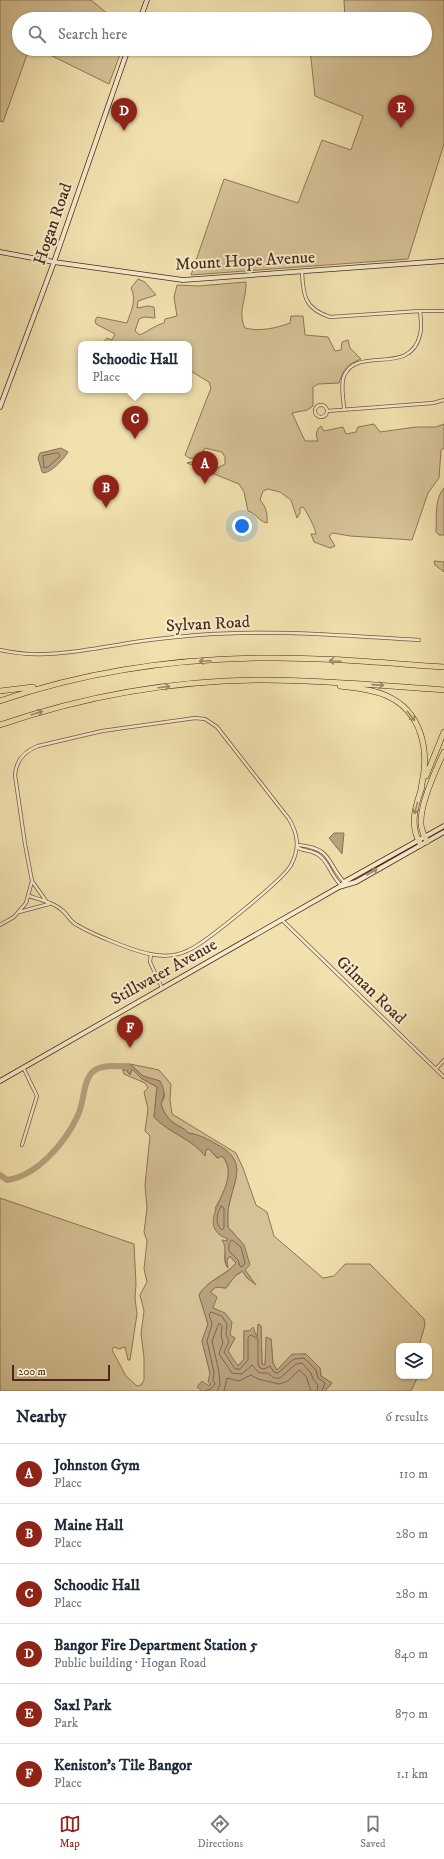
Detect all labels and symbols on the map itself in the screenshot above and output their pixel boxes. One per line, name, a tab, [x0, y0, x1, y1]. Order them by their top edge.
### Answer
pin: E	[388, 95, 414, 128]
pin: D	[111, 98, 137, 131]
street label: Hogan Road	[29, 180, 77, 268]
street label: Mount Hope Avenue	[174, 246, 316, 276]
pin: C	[122, 406, 148, 439]
pin: A	[192, 451, 218, 484]
pin: B	[93, 475, 119, 508]
your location	[232, 516, 252, 536]
street label: Sylvan Road	[166, 611, 251, 637]
one-way arrow	[199, 657, 212, 664]
one-way arrow	[329, 657, 342, 664]
one-way arrow	[371, 682, 384, 689]
one-way arrow	[157, 683, 170, 691]
one-way arrow	[30, 709, 43, 716]
one-way arrow	[407, 710, 415, 721]
one-way arrow	[411, 801, 419, 814]
one-way arrow	[366, 868, 378, 876]
street label: Stillwater Avenue	[107, 934, 221, 1010]
street label: Gilman Road	[331, 951, 411, 1029]
pin: F	[117, 1015, 143, 1048]
scale bar	[12, 1363, 110, 1382]

